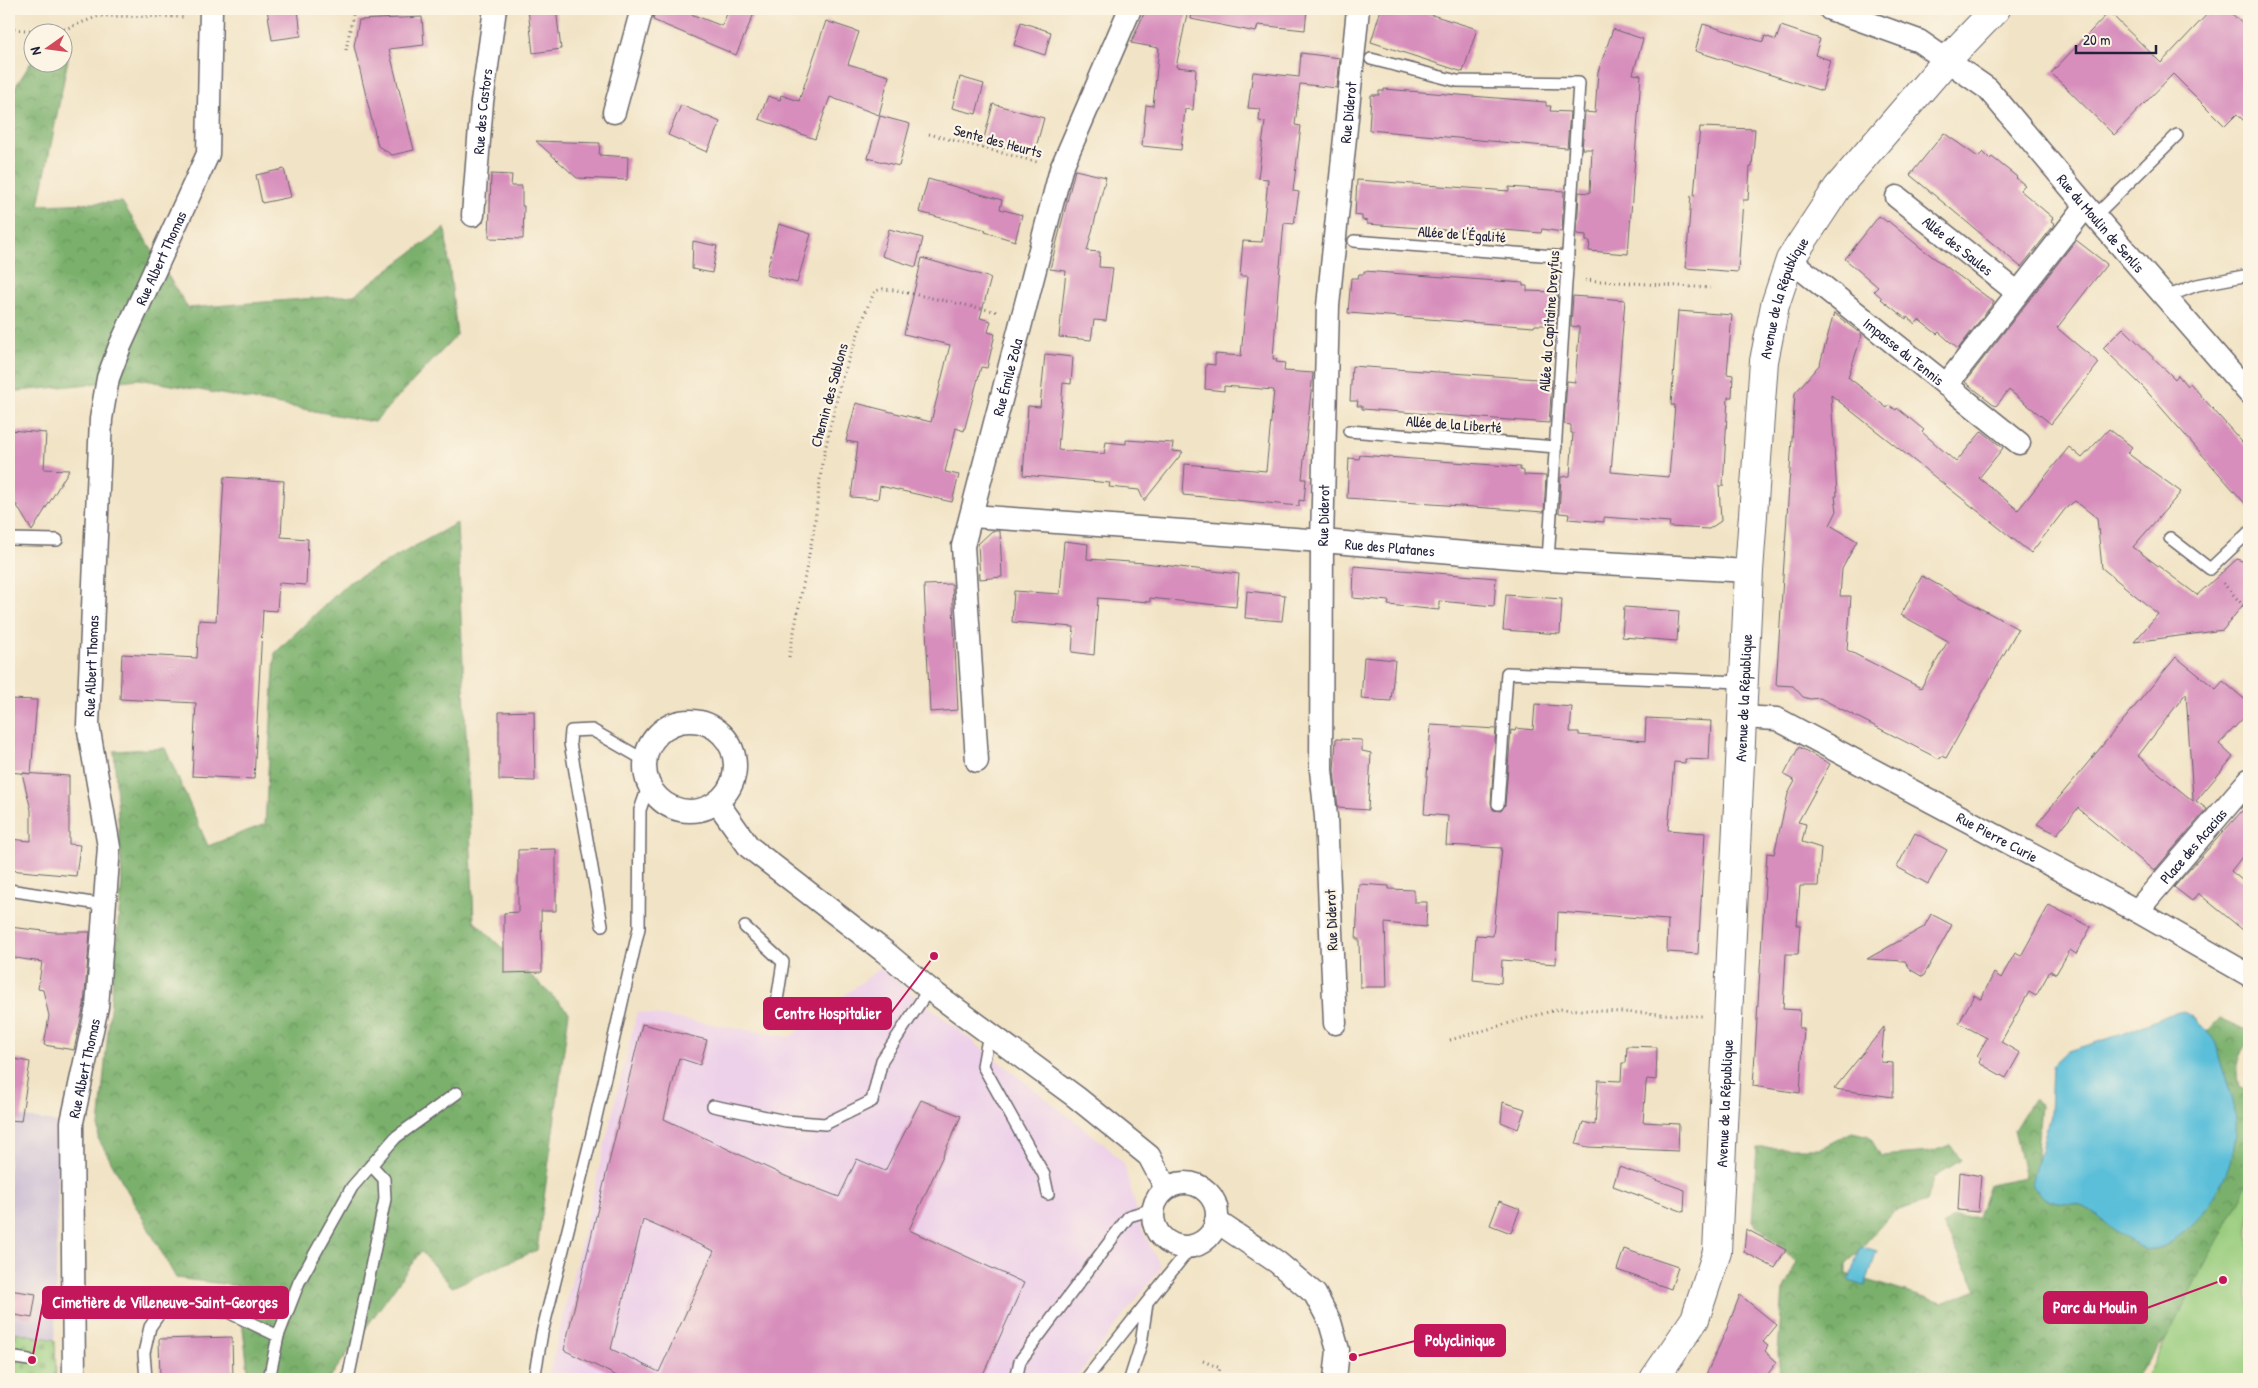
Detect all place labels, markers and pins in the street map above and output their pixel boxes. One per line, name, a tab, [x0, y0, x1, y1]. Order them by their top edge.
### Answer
callout: Centre Hospitalier	[764, 998, 891, 1029]
callout: Cimetière de Villeneuve-Saint-Georges	[43, 1287, 288, 1318]
callout: Parc du Moulin	[2044, 1292, 2147, 1323]
callout: Polyclinique	[1415, 1325, 1505, 1356]

